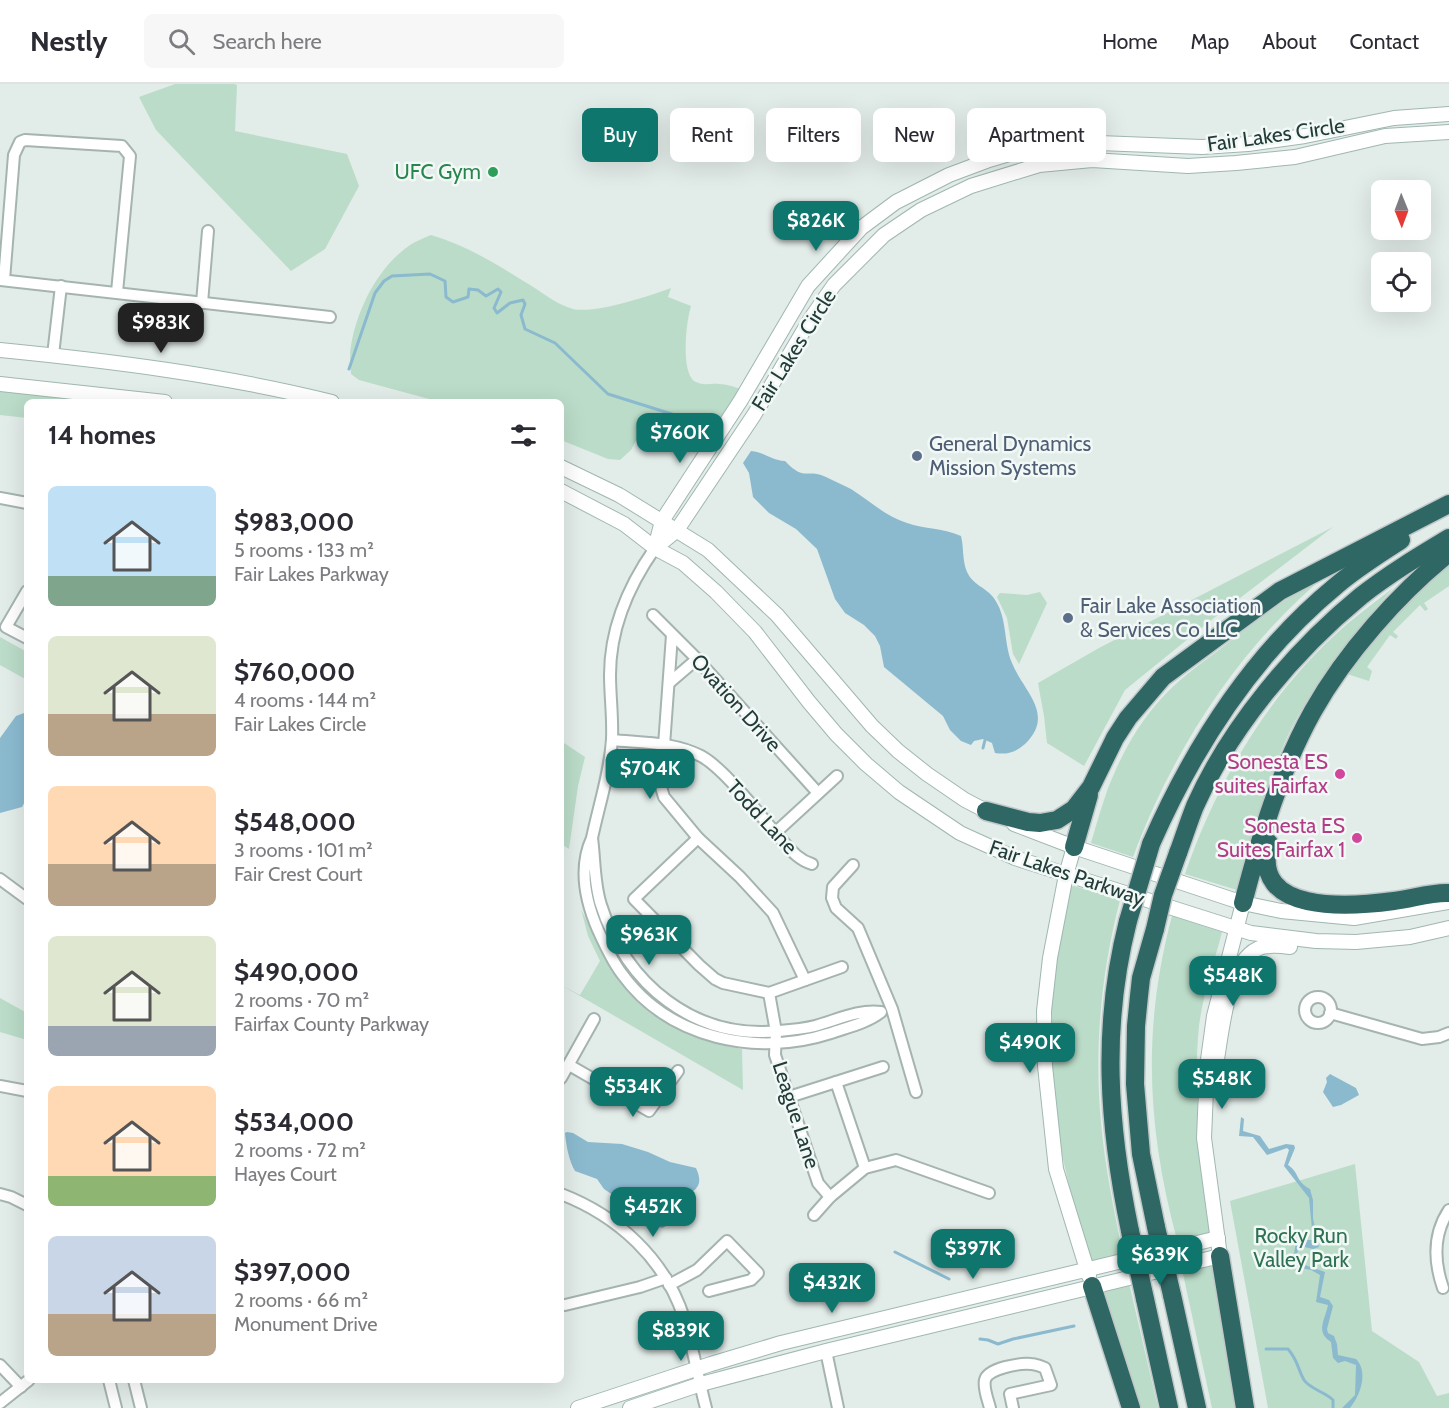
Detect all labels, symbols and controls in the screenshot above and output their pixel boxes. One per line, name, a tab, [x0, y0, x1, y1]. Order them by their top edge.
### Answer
search box	[144, 14, 564, 68]
text: Nestly	[30, 24, 108, 58]
icon: search	[165, 25, 198, 58]
text: Search here	[213, 28, 322, 55]
text: Home	[1102, 29, 1158, 54]
text: Map	[1191, 29, 1229, 54]
text: About	[1262, 29, 1316, 54]
text: Contact	[1349, 29, 1419, 54]
chip: Buy	[582, 108, 658, 162]
chip: Rent	[670, 108, 754, 162]
chip: Filters	[766, 108, 861, 162]
chip: New	[873, 108, 955, 162]
chip: Apartment	[967, 108, 1106, 162]
street label: Fair Lakes Circle	[1205, 112, 1347, 157]
place label: UFC Gym	[394, 159, 481, 184]
marker: UFC Gym	[486, 165, 500, 179]
north arrow	[1371, 180, 1431, 240]
map controls	[1371, 180, 1431, 312]
pin: $826K	[774, 201, 858, 252]
text: $826K	[787, 208, 845, 232]
button: locate	[1371, 252, 1431, 312]
street label: Fair Lakes Circle	[746, 284, 841, 415]
pin: $983K	[119, 303, 203, 354]
text: $983K	[132, 310, 190, 334]
pin: $760K	[638, 413, 722, 464]
text: 14 homes	[48, 419, 156, 451]
icon: filters	[507, 419, 540, 452]
text: $760K	[650, 420, 710, 444]
place label: General Dynamics Mission Systems	[929, 431, 1092, 480]
marker: General Dynamics Mission Systems	[910, 449, 924, 463]
text: $983,000	[234, 506, 354, 538]
icon: home	[96, 510, 168, 582]
text: 5 rooms · 133 m²	[234, 538, 374, 562]
text: Fair Lakes Parkway	[234, 562, 389, 586]
place label: Fair Lake Association & Services Co LLC	[1080, 593, 1261, 642]
marker: Fair Lake Association & Services Co LLC	[1061, 611, 1075, 625]
street label: Ovation Drive	[686, 649, 787, 757]
text: $760,000	[234, 656, 355, 688]
icon: home	[96, 660, 168, 732]
text: 4 rooms · 144 m²	[234, 688, 376, 712]
text: Fair Lakes Circle	[234, 712, 366, 736]
pin: $704K	[608, 749, 692, 800]
place label: Sonesta ES suites Fairfax	[1215, 749, 1328, 798]
text: $704K	[620, 756, 680, 780]
marker: Sonesta ES suites Fairfax	[1333, 767, 1347, 781]
street label: Todd Lane	[722, 774, 803, 859]
text: $548,000	[234, 806, 356, 838]
icon: home	[96, 810, 168, 882]
place label: Sonesta ES Suites Fairfax 1	[1217, 813, 1345, 862]
marker: Sonesta ES Suites Fairfax 1	[1350, 831, 1364, 845]
street label: Fair Lakes Parkway	[986, 834, 1148, 911]
text: 3 rooms · 101 m²	[234, 838, 373, 862]
text: Fair Crest Court	[234, 862, 363, 886]
pin: $963K	[607, 915, 691, 966]
text: $963K	[620, 922, 678, 946]
text: $490,000	[234, 956, 359, 988]
pin: $548K	[1191, 956, 1275, 1007]
icon: home	[96, 960, 168, 1032]
text: $548K	[1203, 963, 1263, 987]
text: 2 rooms · 70 m²	[234, 988, 369, 1012]
text: Fairfax County Parkway	[234, 1012, 429, 1036]
pin: $490K	[988, 1023, 1072, 1074]
text: $490K	[999, 1030, 1061, 1054]
street label: League Lane	[767, 1058, 826, 1172]
pin: $548K	[1180, 1059, 1264, 1110]
text: $548K	[1192, 1066, 1252, 1090]
pin: $534K	[591, 1067, 675, 1118]
text: $534K	[604, 1074, 662, 1098]
text: $534,000	[234, 1106, 354, 1138]
icon: home	[96, 1110, 168, 1182]
text: 2 rooms · 72 m²	[234, 1138, 366, 1162]
text: Hayes Court	[234, 1162, 337, 1186]
pin: $452K	[611, 1187, 695, 1238]
text: $452K	[624, 1194, 682, 1218]
park label: Rocky Run Valley Park	[1253, 1223, 1349, 1272]
pin: $397K	[931, 1229, 1015, 1280]
pin: $639K	[1118, 1235, 1202, 1286]
text: $397K	[945, 1236, 1001, 1260]
text: $639K	[1131, 1242, 1189, 1266]
text: $397,000	[234, 1256, 351, 1288]
icon: home	[96, 1260, 168, 1332]
pin: $432K	[790, 1263, 874, 1314]
text: $432K	[803, 1270, 861, 1294]
text: 2 rooms · 66 m²	[234, 1288, 368, 1312]
pin: $839K	[639, 1311, 723, 1362]
text: Monument Drive	[234, 1312, 378, 1336]
text: $839K	[652, 1318, 710, 1342]

